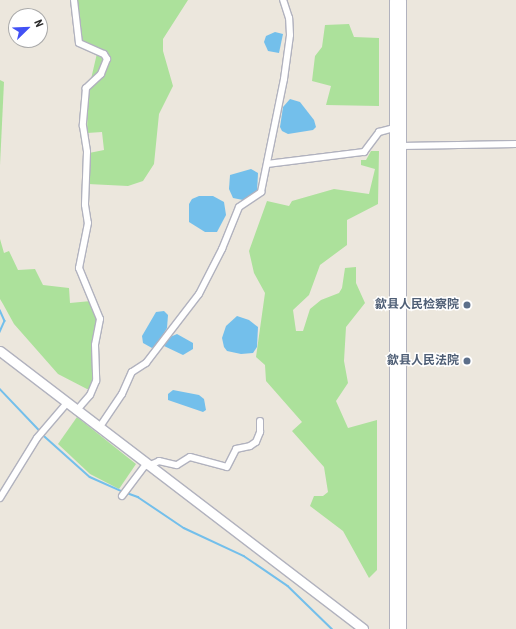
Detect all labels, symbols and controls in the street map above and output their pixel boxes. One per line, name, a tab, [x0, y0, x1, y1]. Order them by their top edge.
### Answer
north arrow	[8, 8, 48, 48]
text: N	[31, 18, 46, 29]
place label: 歙县人民检察院	[375, 298, 459, 312]
marker: 歙县人民检察院	[462, 300, 472, 310]
place label: 歙县人民法院	[387, 354, 459, 368]
marker: 歙县人民法院	[462, 356, 472, 366]

